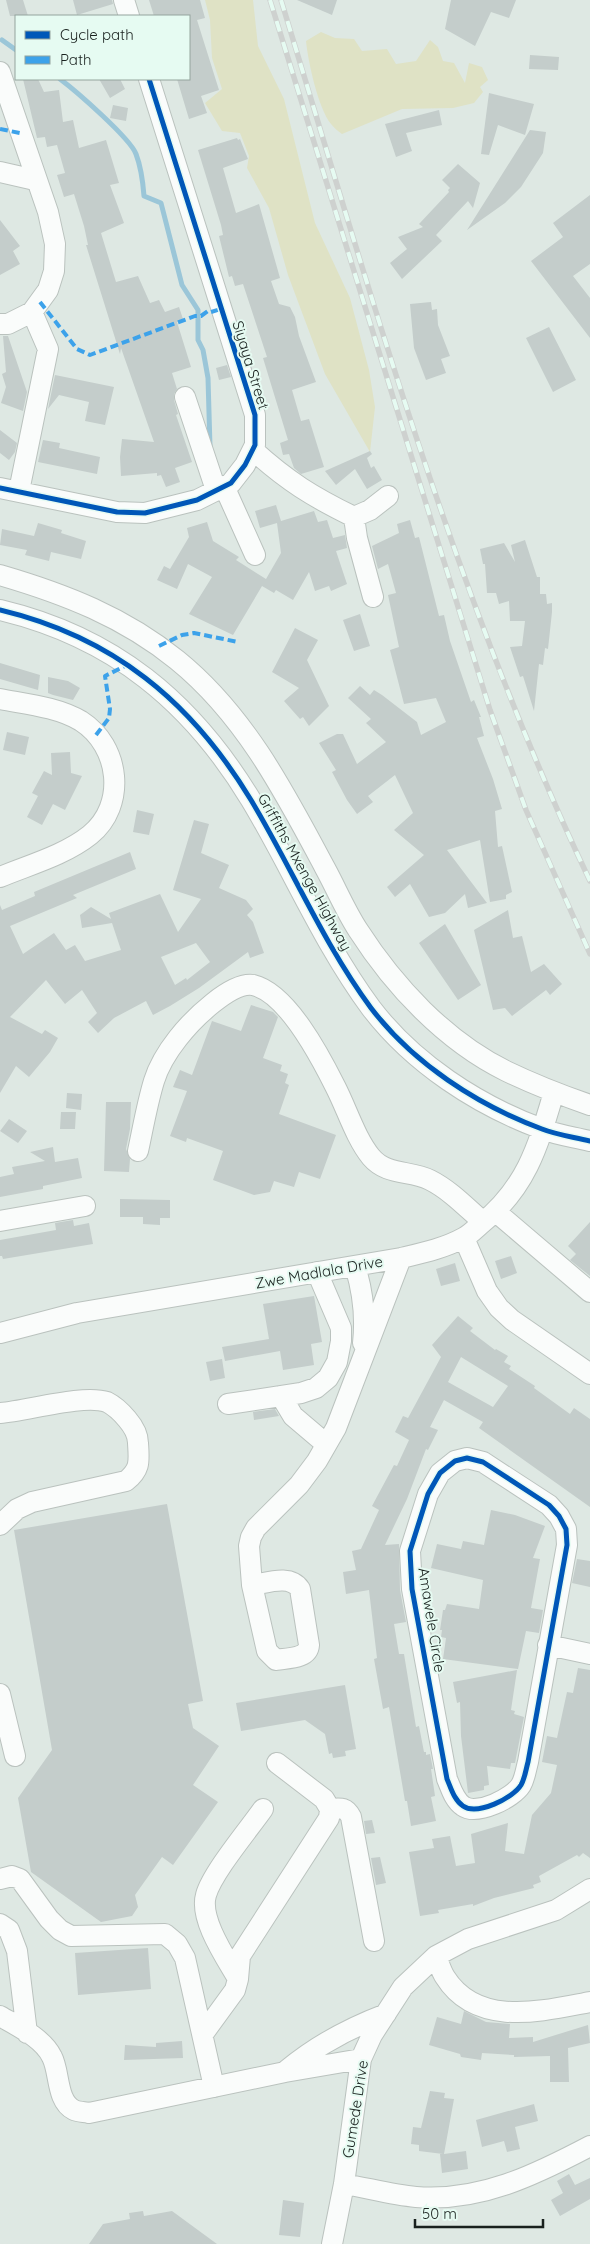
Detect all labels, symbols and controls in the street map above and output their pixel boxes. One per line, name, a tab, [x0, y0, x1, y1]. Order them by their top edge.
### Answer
legend	[15, 15, 190, 80]
text: Cycle path	[60, 25, 134, 44]
text: Path	[60, 50, 92, 69]
street label: Siyaya Street	[228, 318, 274, 412]
street label: Griffiths Mxenge Highway	[254, 790, 356, 954]
street label: Zwe Madlala Drive	[254, 1251, 384, 1293]
street label: Amawele Circle	[414, 1566, 450, 1674]
street label: Gumede Drive	[338, 2059, 372, 2159]
scale bar	[415, 2196, 542, 2228]
text: 50 m	[422, 2204, 457, 2223]

